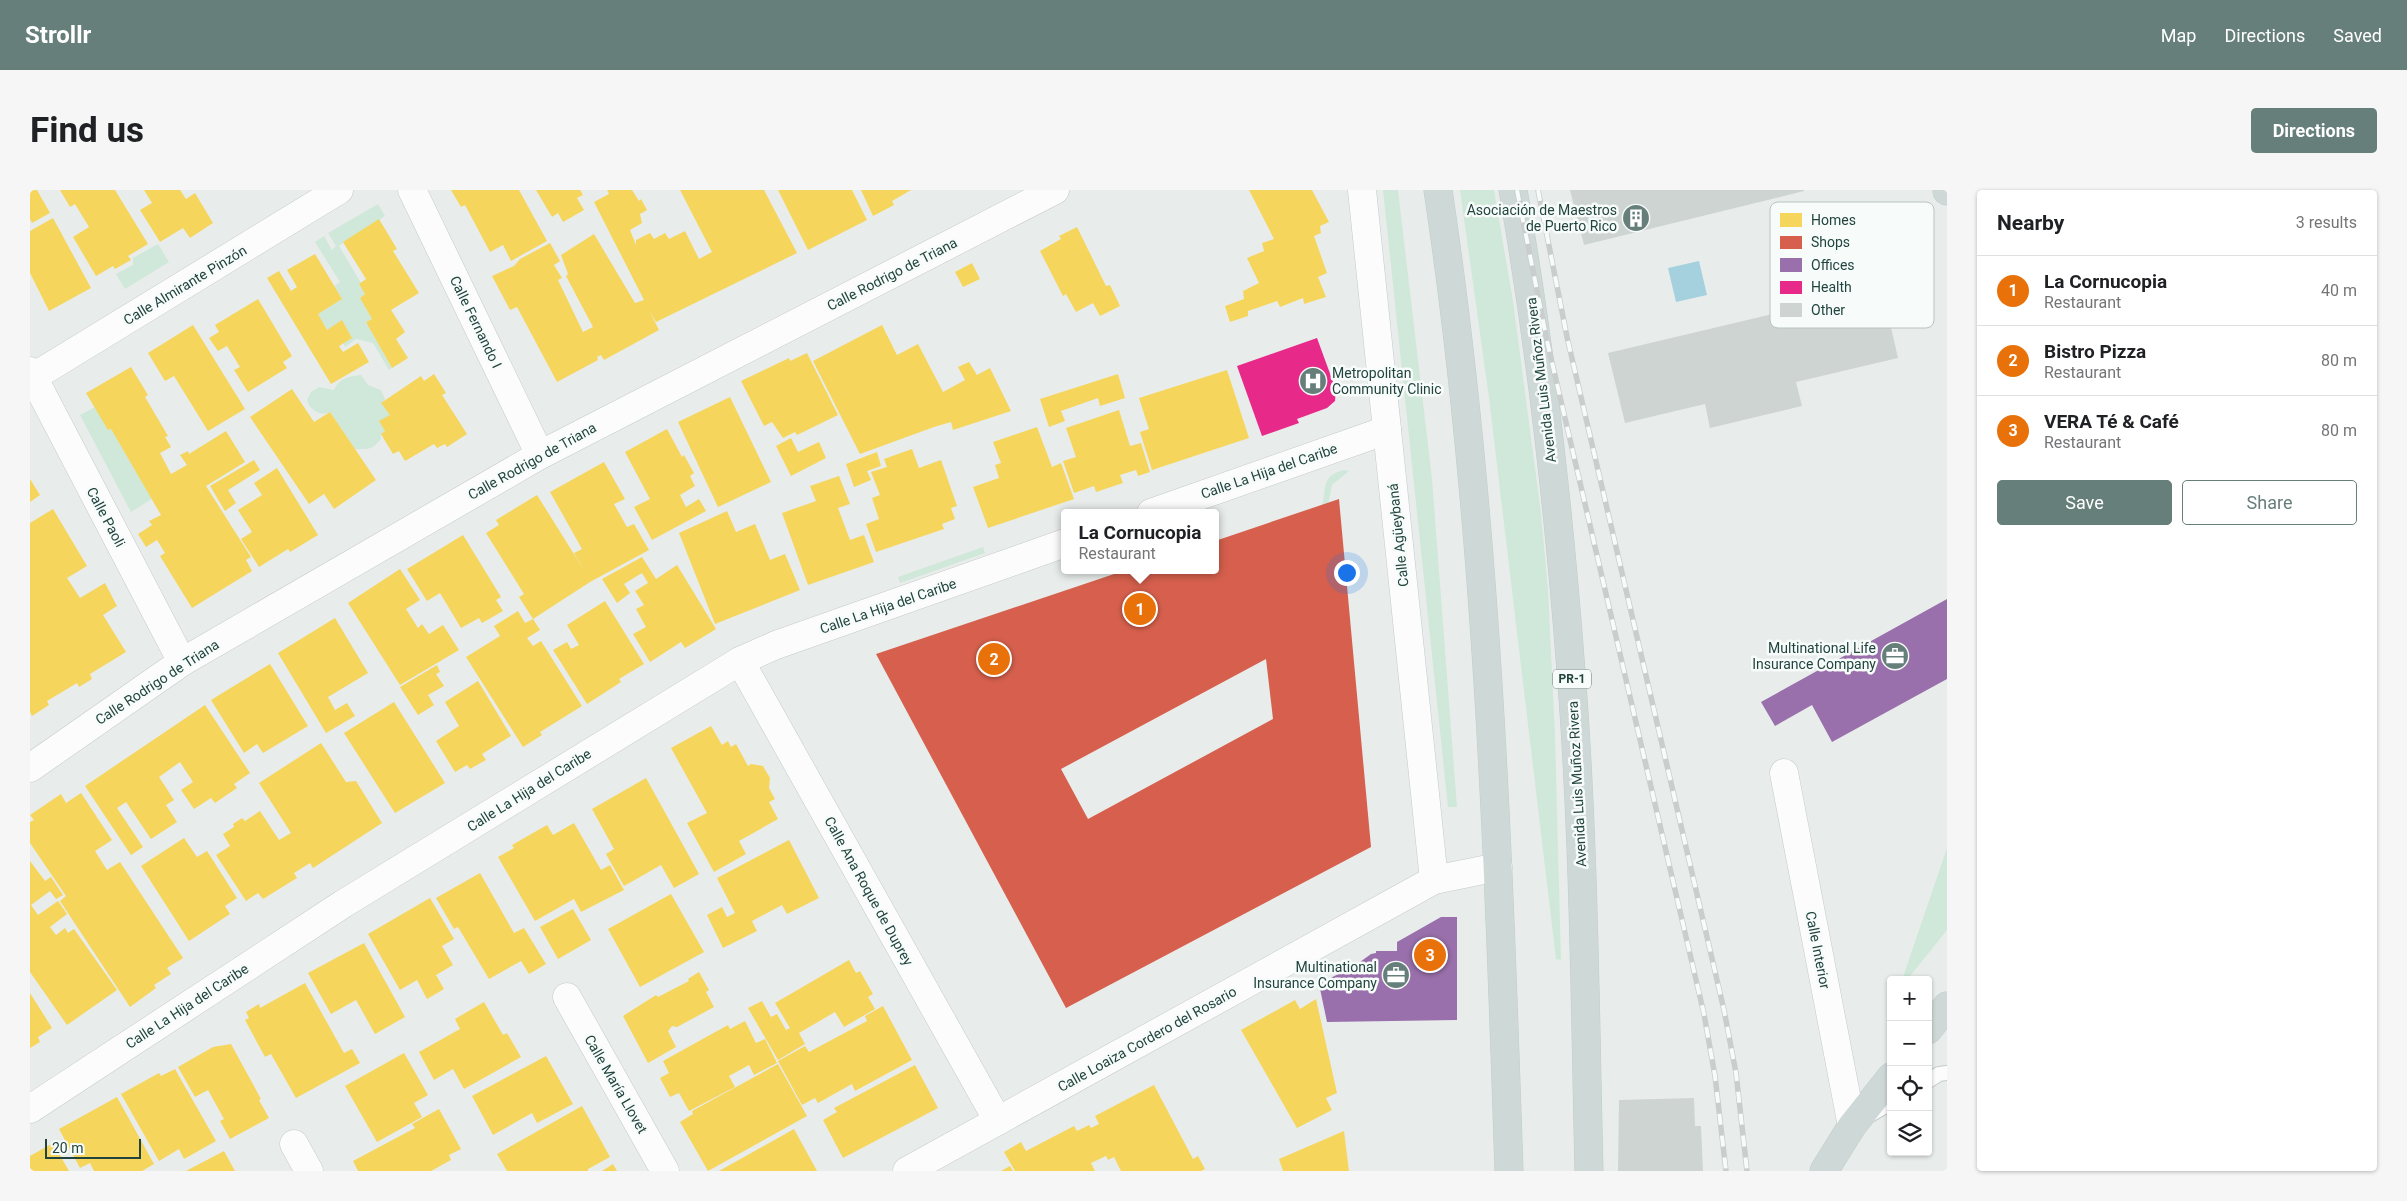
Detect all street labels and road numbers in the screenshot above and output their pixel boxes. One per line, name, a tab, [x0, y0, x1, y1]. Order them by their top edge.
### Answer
street label: Calle Rodrigo de Triana	[824, 234, 960, 314]
street label: Calle Almirante Pinzón	[121, 242, 249, 328]
street label: Calle Fernando I	[447, 273, 505, 371]
street label: Avenida Luis Muñoz Rivera	[1523, 296, 1559, 464]
street label: Calle Rodrigo de Triana	[465, 419, 599, 503]
street label: Calle La Hija del Caribe	[1199, 440, 1339, 502]
street label: Calle Agüeybaná	[1385, 482, 1411, 588]
street label: Calle Paoli	[84, 484, 128, 550]
street label: Calle La Hija del Caribe	[818, 575, 958, 637]
street label: Calle Rodrigo de Triana	[92, 636, 222, 728]
road number: PR-1	[1553, 669, 1591, 688]
street label: Avenida Luis Muñoz Rivera	[1565, 701, 1589, 867]
street label: Calle La Hija del Caribe	[464, 745, 594, 835]
street label: Calle Ana Roque de Duprey	[821, 814, 917, 969]
street label: Calle Interior	[1803, 910, 1833, 990]
street label: Calle La Hija del Caribe	[123, 960, 251, 1052]
street label: Calle Loaiza Cordero del Rosario	[1055, 983, 1239, 1095]
street label: Calle María Llovet	[581, 1032, 651, 1136]

